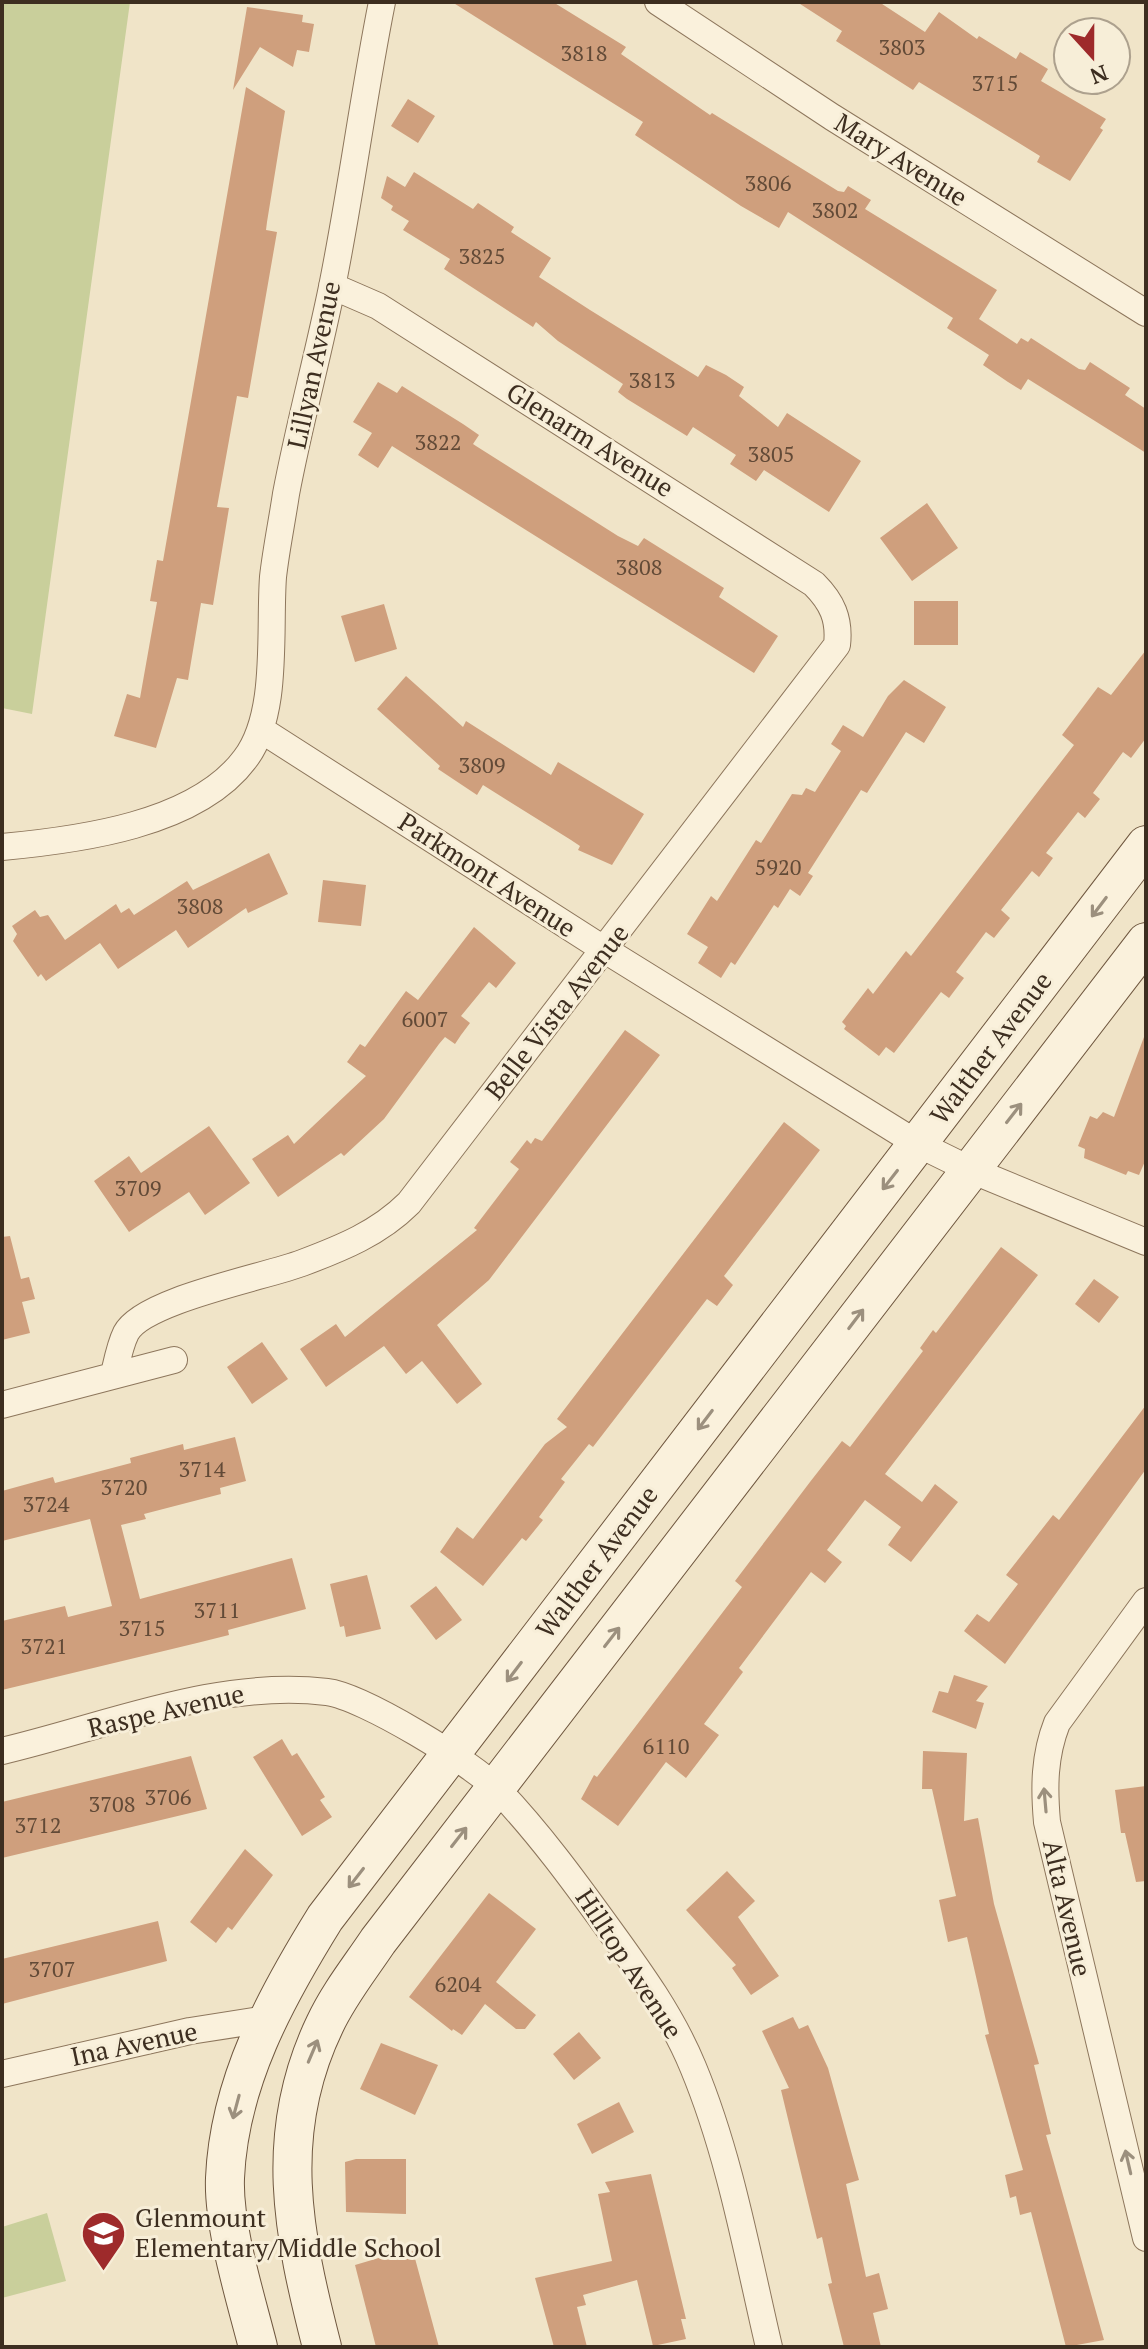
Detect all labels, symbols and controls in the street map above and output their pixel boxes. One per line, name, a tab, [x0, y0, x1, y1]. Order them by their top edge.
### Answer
north arrow	[1052, 16, 1132, 96]
house number: 3803	[879, 32, 925, 61]
house number: 3818	[561, 38, 607, 67]
text: N	[1086, 59, 1112, 92]
house number: 3715	[972, 68, 1018, 97]
street label: Mary Avenue	[829, 105, 974, 213]
house number: 3806	[745, 168, 792, 197]
house number: 3802	[812, 195, 858, 224]
house number: 3825	[459, 241, 505, 270]
street label: Lillyan Avenue	[279, 278, 347, 452]
house number: 3813	[629, 365, 675, 394]
street label: Glenarm Avenue	[501, 374, 680, 504]
house number: 3822	[415, 427, 461, 456]
house number: 3805	[748, 439, 794, 468]
house number: 3808	[616, 552, 662, 581]
house number: 3809	[459, 750, 505, 779]
street label: Parkmont Avenue	[392, 804, 583, 944]
house number: 5920	[755, 852, 801, 881]
house number: 3808	[177, 891, 223, 920]
one-way arrow	[1090, 896, 1107, 917]
street label: Belle Vista Avenue	[477, 917, 635, 1106]
street label: Walther Avenue	[922, 964, 1059, 1130]
house number: 6007	[402, 1004, 448, 1033]
one-way arrow	[1006, 1103, 1023, 1124]
one-way arrow	[881, 1169, 898, 1191]
house number: 3709	[115, 1173, 161, 1202]
one-way arrow	[848, 1309, 865, 1331]
one-way arrow	[696, 1409, 713, 1430]
house number: 3714	[179, 1454, 226, 1483]
house number: 3720	[101, 1472, 147, 1501]
street label: Walther Avenue	[528, 1478, 665, 1644]
house number: 3724	[23, 1489, 70, 1518]
house number: 3711	[194, 1595, 240, 1624]
house number: 3715	[119, 1613, 165, 1642]
one-way arrow	[604, 1627, 621, 1649]
house number: 3721	[21, 1631, 67, 1660]
one-way arrow	[505, 1661, 522, 1682]
street label: Raspe Avenue	[84, 1675, 247, 1745]
house number: 6110	[643, 1731, 689, 1760]
house number: 3706	[145, 1782, 192, 1811]
one-way arrow	[1037, 1787, 1052, 1814]
house number: 3708	[89, 1789, 135, 1818]
house number: 3712	[15, 1810, 61, 1839]
one-way arrow	[450, 1827, 468, 1848]
street label: Alta Avenue	[1036, 1836, 1100, 1979]
one-way arrow	[347, 1867, 364, 1888]
street label: Hilltop Avenue	[569, 1882, 691, 2045]
house number: 3707	[29, 1954, 75, 1983]
house number: 6204	[435, 1969, 482, 1998]
street label: Ina Avenue	[67, 2013, 200, 2073]
one-way arrow	[307, 2039, 321, 2064]
one-way arrow	[228, 2094, 243, 2119]
one-way arrow	[1120, 2150, 1135, 2176]
place label: Glenmount Elementary/Middle School	[135, 2200, 442, 2264]
school or university icon: Glenmount Elementary/Middle School	[80, 2209, 128, 2272]

